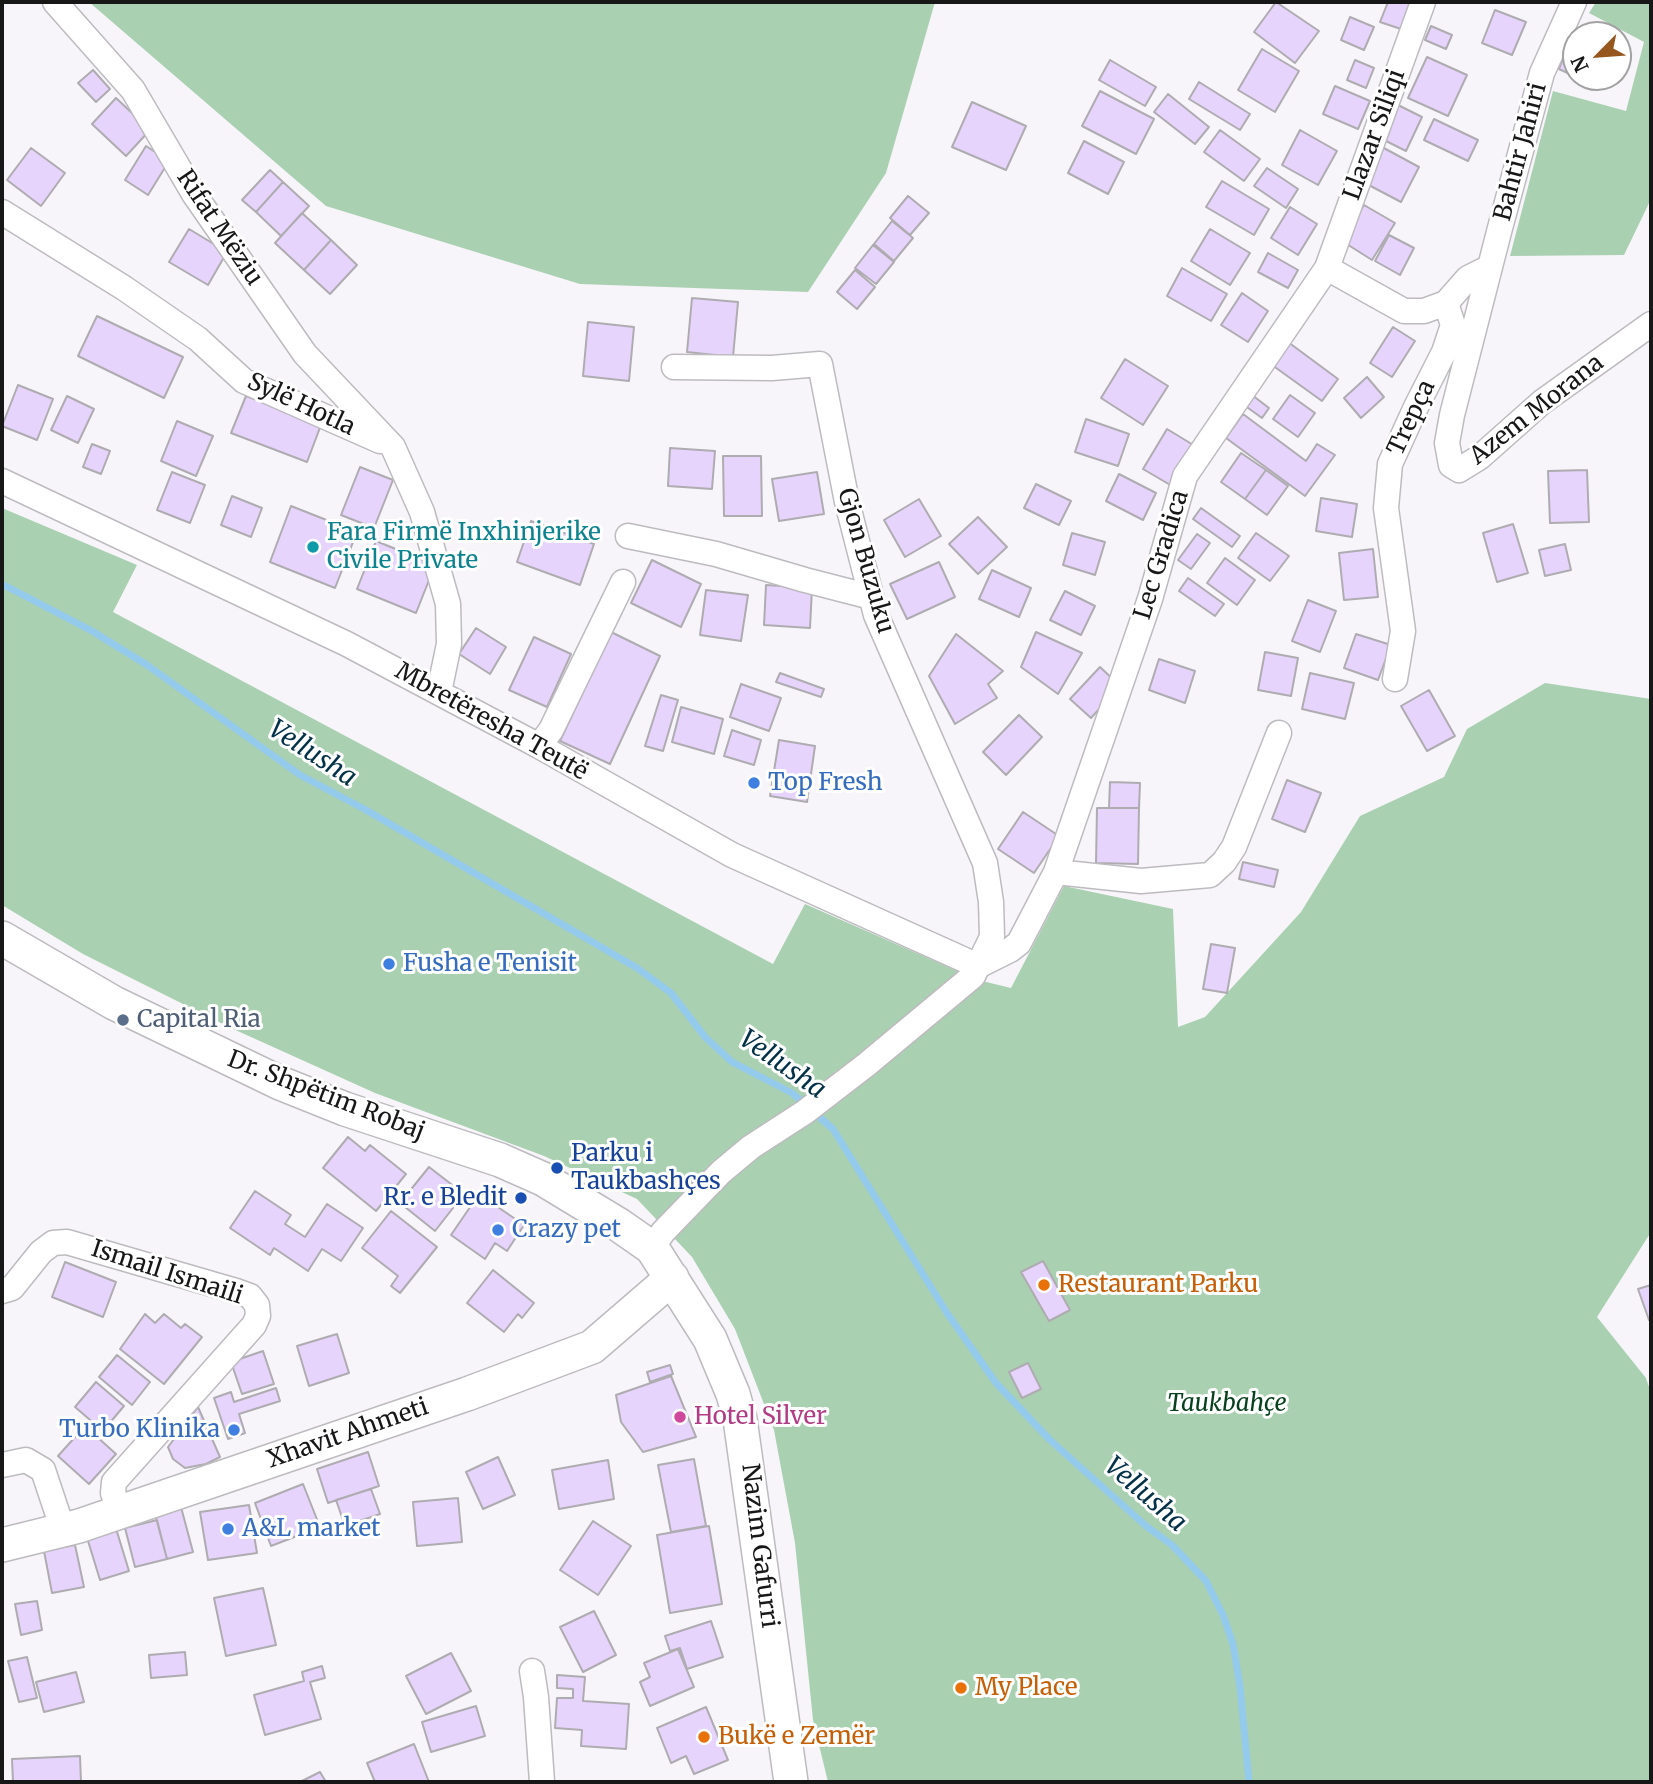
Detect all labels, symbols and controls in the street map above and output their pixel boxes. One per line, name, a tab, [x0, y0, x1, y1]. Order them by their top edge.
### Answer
north arrow	[1562, 21, 1632, 91]
text: N	[1566, 52, 1594, 76]
street label: Llazar Siliqi	[1338, 66, 1412, 204]
street label: Bahtir Jahiri	[1489, 80, 1553, 224]
street label: Rifat Mëziu	[170, 165, 268, 291]
street label: Azem Morana	[1464, 349, 1610, 471]
street label: Sylë Hotla	[243, 368, 359, 442]
street label: Trepça	[1382, 376, 1442, 460]
street label: Gjon Buzuku	[831, 485, 899, 637]
street label: Lec Gradica	[1129, 487, 1195, 623]
place label: Fara Firmë Inxhinjerike Civile Private	[327, 519, 601, 575]
marker: Fara Firmë Inxhinjerike Civile Private	[305, 539, 321, 555]
street label: Mbretëresha Teutë	[390, 657, 592, 787]
water label: Vellusha	[262, 714, 362, 794]
place label: Top Fresh	[768, 769, 883, 797]
marker: Top Fresh	[746, 775, 762, 791]
place label: Fusha e Tenisit	[403, 950, 577, 978]
marker: Fusha e Tenisit	[381, 956, 397, 972]
place label: Capital Ria	[137, 1006, 261, 1034]
marker: Capital Ria	[115, 1012, 131, 1028]
water label: Vellusha	[733, 1024, 831, 1106]
street label: Dr. Shpëtim Robaj	[223, 1045, 429, 1147]
place label: Parku i Taukbashçes	[571, 1140, 721, 1196]
marker: Parku i Taukbashçes	[549, 1160, 565, 1176]
place label: Rr. e Bledit	[383, 1184, 507, 1212]
marker: Rr. e Bledit	[513, 1190, 529, 1206]
place label: Crazy pet	[512, 1216, 621, 1244]
marker: Crazy pet	[490, 1222, 506, 1238]
street label: Ismail Ismaili	[87, 1235, 247, 1311]
place label: Restaurant Parku	[1058, 1271, 1258, 1299]
marker: Restaurant Parku	[1036, 1277, 1052, 1293]
park label: Taukbahçe	[1167, 1390, 1287, 1418]
street label: Xhavit Ahmeti	[264, 1393, 432, 1475]
place label: Hotel Silver	[694, 1403, 827, 1431]
marker: Hotel Silver	[672, 1409, 688, 1425]
place label: Turbo Klinika	[59, 1416, 220, 1444]
marker: Turbo Klinika	[226, 1422, 242, 1438]
water label: Vellusha	[1098, 1451, 1192, 1539]
street label: Nazim Gafurri	[735, 1462, 783, 1630]
place label: A&L market	[242, 1515, 380, 1543]
marker: A&L market	[220, 1521, 236, 1537]
place label: My Place	[975, 1674, 1077, 1702]
marker: My Place	[953, 1680, 969, 1696]
place label: Bukë e Zemër	[718, 1723, 875, 1751]
marker: Bukë e Zemër	[696, 1729, 712, 1745]

